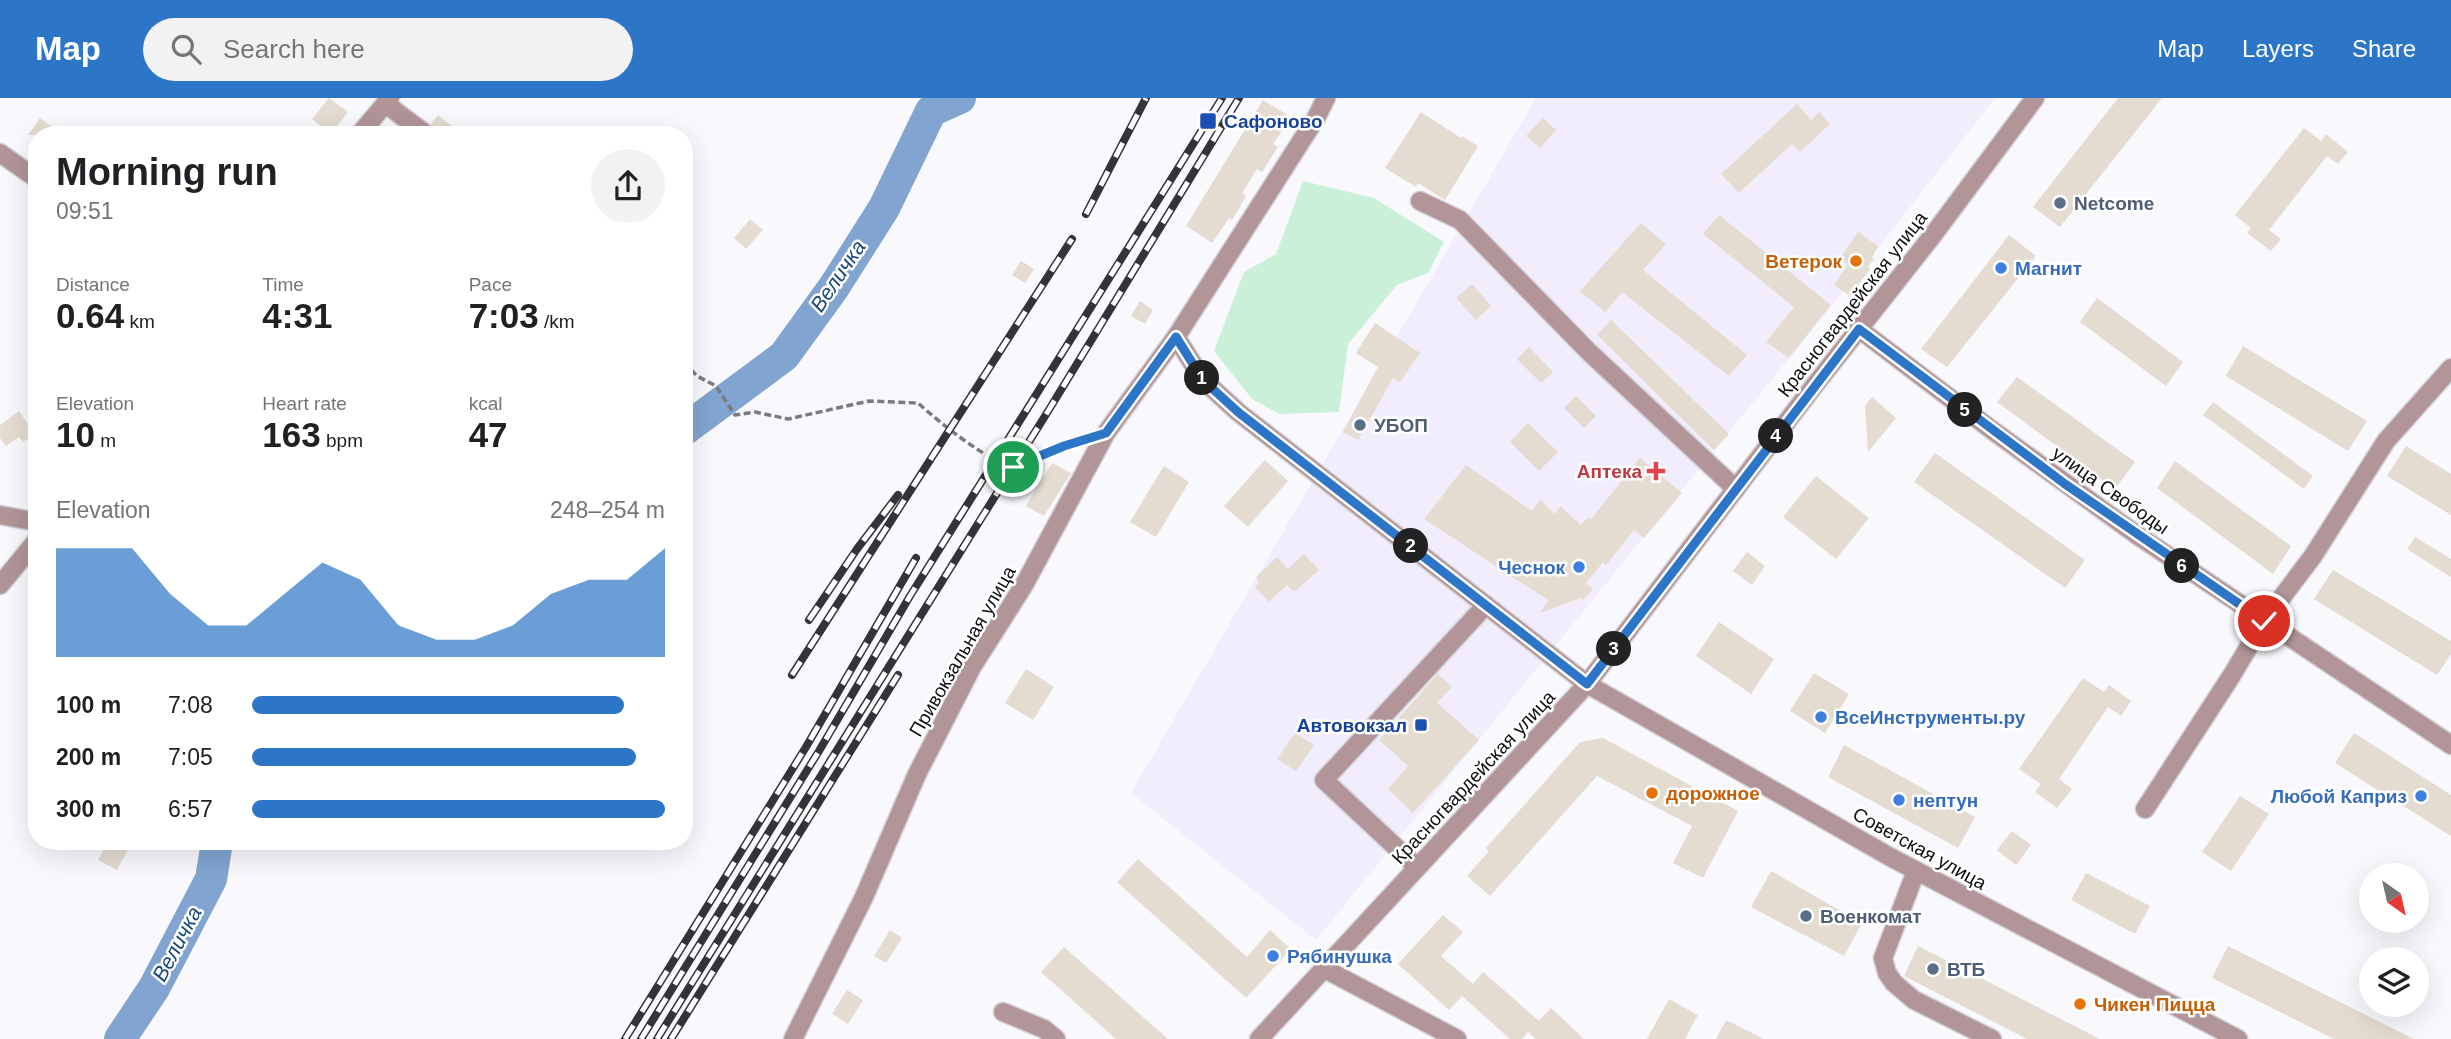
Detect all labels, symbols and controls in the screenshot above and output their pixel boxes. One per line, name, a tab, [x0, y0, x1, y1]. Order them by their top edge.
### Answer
search box	[143, 18, 633, 81]
text: Map	[35, 30, 101, 67]
icon: search	[167, 30, 205, 68]
text: Search here	[223, 34, 365, 64]
text: Map	[2157, 35, 2204, 62]
text: Layers	[2242, 35, 2314, 62]
text: Share	[2352, 35, 2416, 62]
marker: Сафоново	[1198, 111, 1218, 131]
place label: Сафоново	[1224, 111, 1323, 132]
button: share	[591, 149, 665, 223]
text: Morning run	[56, 151, 278, 193]
place label: Netcome	[2074, 193, 2154, 214]
marker: Netcome	[2052, 195, 2068, 211]
text: 09:51	[56, 198, 114, 224]
street label: Красногвардейская улица	[1774, 207, 1931, 401]
water label: Величка	[805, 236, 870, 316]
place label: Ветерок	[1765, 251, 1842, 272]
marker: Ветерок	[1848, 253, 1864, 269]
place label: Магнит	[2015, 258, 2082, 279]
marker: Магнит	[1993, 260, 2009, 276]
text: Distance	[56, 274, 130, 295]
text: Time	[262, 274, 304, 295]
text: Pace	[469, 274, 512, 295]
text: 0.64	[56, 296, 124, 335]
text: 4:31	[262, 296, 332, 335]
text: 7:03	[469, 296, 539, 335]
text: km	[124, 311, 155, 332]
text: /km	[539, 311, 575, 332]
pin: 1	[1184, 360, 1220, 396]
text: 1	[1196, 367, 1207, 388]
pin: 5	[1948, 392, 1982, 428]
text: Elevation	[56, 393, 134, 414]
text: Heart rate	[262, 393, 347, 414]
text: kcal	[469, 393, 502, 414]
text: 5	[1959, 399, 1970, 420]
text: 10	[56, 415, 95, 454]
text: 163	[262, 415, 321, 454]
text: 47	[469, 415, 508, 454]
place label: УБОП	[1374, 415, 1428, 436]
marker: УБОП	[1352, 417, 1368, 433]
pin: 4	[1758, 418, 1794, 454]
text: 4	[1770, 425, 1781, 446]
text: m	[95, 430, 116, 451]
text: bpm	[321, 430, 363, 451]
pin	[983, 437, 1043, 497]
street label: улица Свободы	[2048, 442, 2173, 538]
icon: arrive	[994, 448, 1032, 486]
place label: Аптека	[1577, 461, 1642, 482]
marker: Аптека	[1648, 463, 1664, 479]
text: Elevation	[56, 497, 151, 523]
text: 248–254 m	[550, 497, 665, 523]
pin: 2	[1394, 528, 1428, 564]
text: 2	[1405, 535, 1416, 556]
pin: 6	[2164, 548, 2200, 584]
text: 6	[2176, 555, 2187, 576]
place label: Чеснок	[1498, 557, 1565, 578]
marker: Чеснок	[1571, 559, 1587, 575]
street label: Привокзальная улица	[905, 562, 1020, 740]
pin	[2234, 591, 2294, 651]
icon: check	[2245, 602, 2283, 640]
pin: 3	[1596, 632, 1632, 666]
text: 3	[1608, 638, 1619, 659]
street label: Красногвардейская улица	[1388, 686, 1559, 868]
text: 100 m	[56, 692, 121, 718]
text: 7:08	[168, 692, 213, 718]
place label: ВсеИнструменты.ру	[1835, 707, 2026, 728]
marker: ВсеИнструменты.ру	[1813, 709, 1829, 725]
place label: Автовокзал	[1297, 715, 1407, 736]
marker: Автовокзал	[1413, 717, 1429, 733]
text: 200 m	[56, 744, 121, 770]
text: 7:05	[168, 744, 213, 770]
place label: дорожное	[1666, 783, 1760, 804]
marker: дорожное	[1644, 785, 1660, 801]
place label: Любой Каприз	[2271, 786, 2407, 807]
marker: Любой Каприз	[2413, 788, 2429, 804]
place label: нептун	[1913, 790, 1978, 811]
marker: нептун	[1891, 792, 1907, 808]
text: 300 m	[56, 796, 121, 822]
text: 6:57	[168, 796, 213, 822]
street label: Советская улица	[1849, 803, 1990, 894]
north arrow	[2359, 863, 2429, 933]
map controls	[2359, 863, 2429, 1017]
water label: Величка	[147, 903, 206, 985]
place label: Военкомат	[1820, 906, 1922, 927]
marker: Военкомат	[1798, 908, 1814, 924]
place label: Рябинушка	[1287, 946, 1392, 967]
button: layers	[2359, 947, 2429, 1017]
marker: Рябинушка	[1265, 948, 1281, 964]
place label: ВТБ	[1947, 959, 1985, 980]
marker: ВТБ	[1925, 961, 1941, 977]
place label: Чикен Пицца	[2094, 994, 2216, 1015]
marker: Чикен Пицца	[2072, 996, 2088, 1012]

